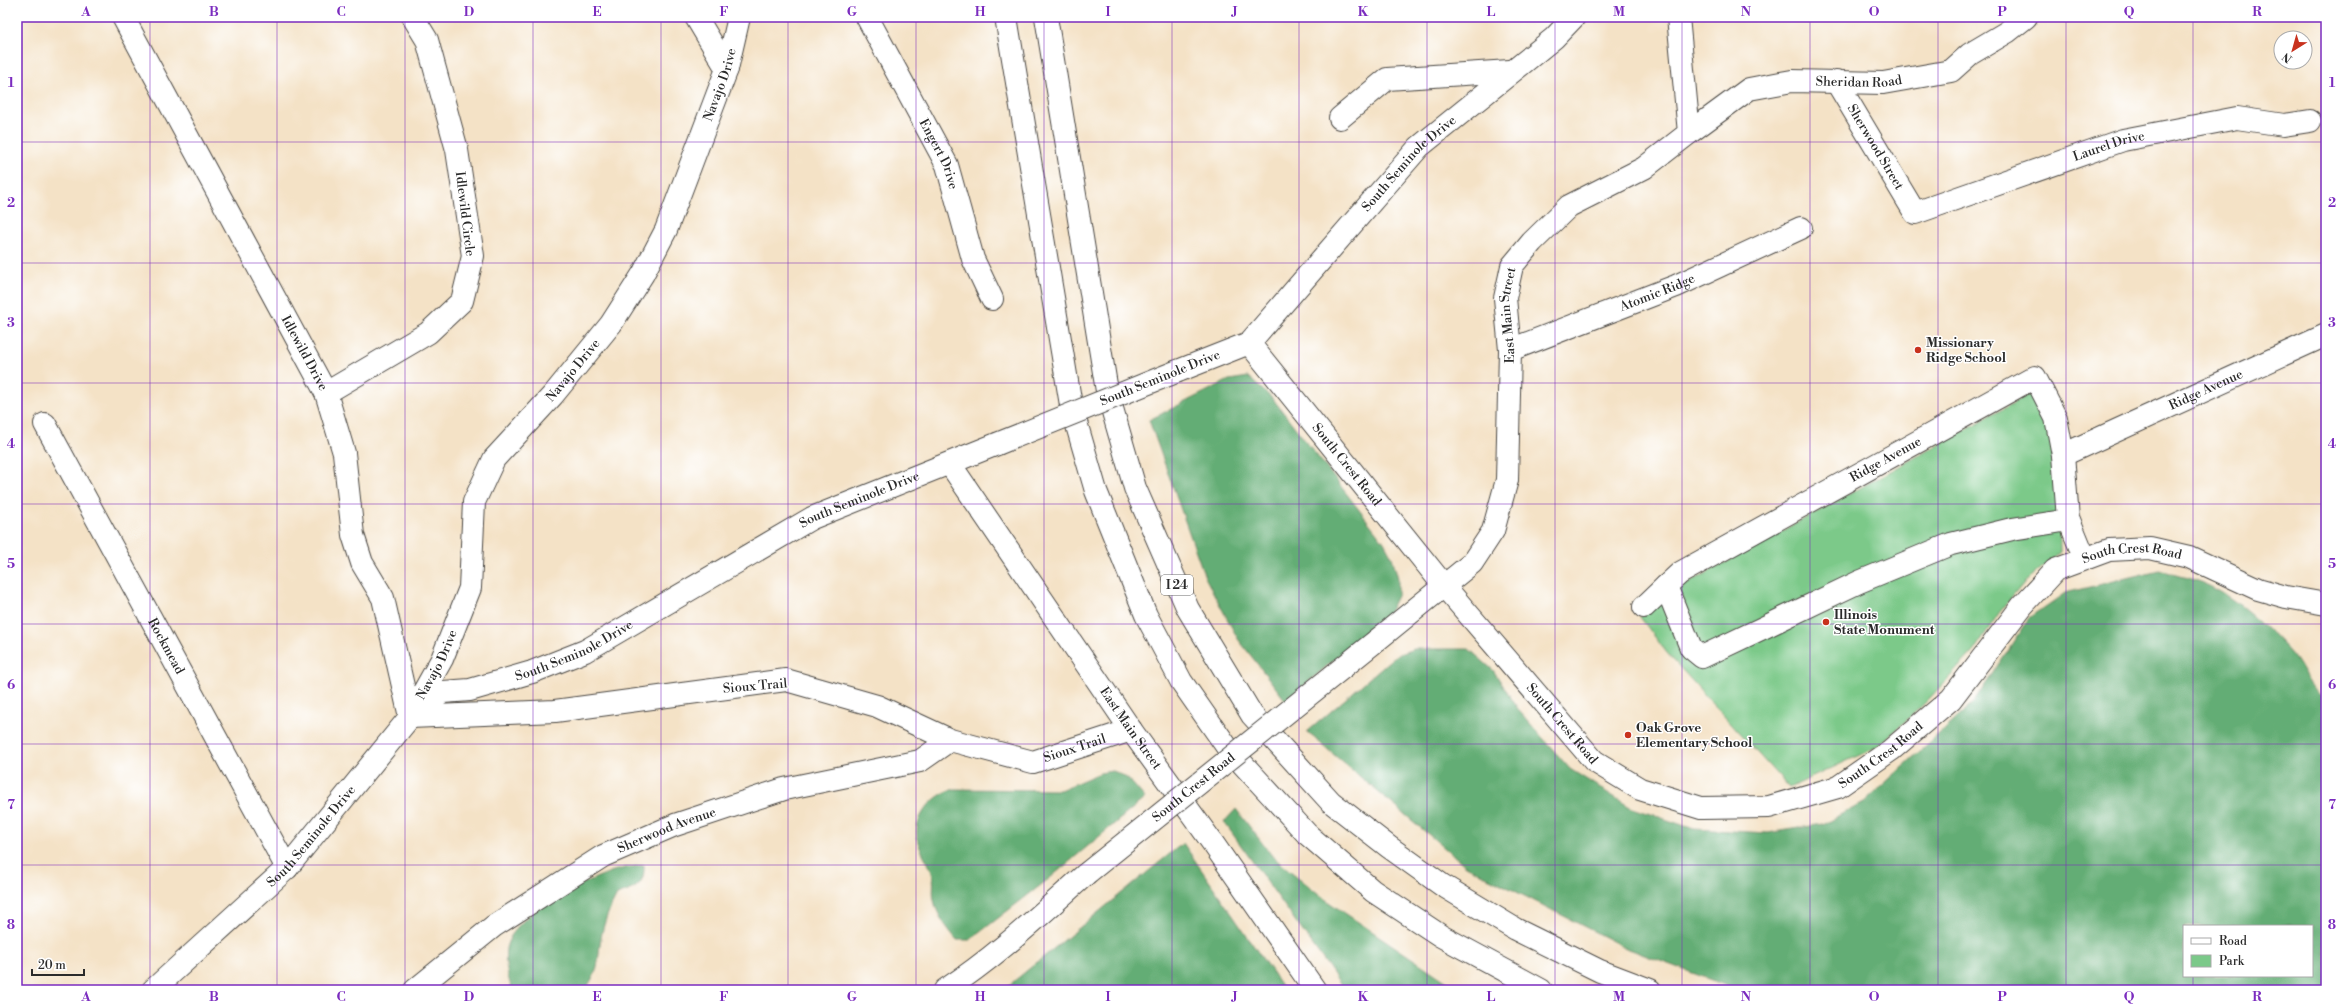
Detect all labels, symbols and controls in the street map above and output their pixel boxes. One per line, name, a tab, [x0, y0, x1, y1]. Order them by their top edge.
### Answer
text: A	[80, 4, 91, 20]
text: B	[209, 4, 219, 20]
text: C	[336, 4, 346, 20]
text: D	[464, 4, 474, 20]
text: E	[592, 4, 602, 20]
text: F	[719, 4, 729, 20]
text: G	[847, 4, 858, 20]
text: H	[975, 4, 986, 20]
text: I	[1105, 4, 1111, 20]
text: J	[1230, 4, 1238, 20]
text: K	[1358, 4, 1369, 20]
text: L	[1487, 4, 1496, 20]
text: M	[1613, 4, 1625, 20]
text: N	[1741, 4, 1752, 20]
text: O	[1869, 4, 1880, 20]
text: P	[1997, 4, 2007, 20]
text: Q	[2124, 4, 2135, 20]
text: R	[2252, 4, 2262, 20]
north arrow	[2273, 30, 2313, 70]
street label: Navajo Drive	[700, 46, 740, 123]
text: N	[2280, 49, 2295, 65]
street label: Sheridan Road	[1815, 72, 1904, 91]
text: 1	[8, 75, 15, 91]
text: 1	[2329, 75, 2336, 91]
street label: Sherwood Street	[1844, 101, 1907, 193]
street label: South Seminole Drive	[1359, 112, 1460, 215]
street label: Engert Drive	[916, 116, 961, 192]
street label: Laurel Drive	[2071, 128, 2146, 165]
street label: Idlewild Circle	[452, 171, 478, 258]
text: 2	[7, 195, 15, 211]
text: 2	[2328, 195, 2336, 211]
street label: East Main Street	[1497, 265, 1520, 363]
street label: Atomic Ridge	[1617, 270, 1698, 315]
street label: Idlewild Drive	[278, 313, 331, 394]
text: 3	[7, 315, 15, 331]
text: 3	[2328, 315, 2336, 331]
street label: Navajo Drive	[543, 335, 604, 405]
place label: Missionary Ridge School	[1926, 335, 2007, 366]
marker: Missionary Ridge School	[1913, 345, 1923, 355]
street label: South Seminole Drive	[1098, 346, 1223, 409]
street label: Ridge Avenue	[2166, 366, 2246, 414]
street label: South Crest Road	[1309, 420, 1385, 510]
street label: Ridge Avenue	[1847, 433, 1925, 486]
text: 4	[7, 436, 16, 452]
text: 4	[2328, 436, 2337, 452]
street label: South Seminole Drive	[796, 468, 922, 532]
street label: South Crest Road	[2080, 540, 2184, 567]
text: 5	[7, 556, 15, 572]
text: 5	[2328, 556, 2336, 572]
road number: I 24	[1161, 575, 1193, 595]
place label: Illinois State Monument	[1834, 607, 1935, 638]
street label: Rockmead	[144, 615, 188, 678]
street label: South Seminole Drive	[513, 616, 636, 684]
marker: Illinois State Monument	[1821, 617, 1831, 627]
street label: Navajo Drive	[413, 627, 461, 703]
street label: Sioux Trail	[722, 675, 788, 697]
text: 6	[7, 677, 15, 693]
text: 6	[2328, 677, 2336, 693]
street label: South Crest Road	[1523, 680, 1602, 768]
street label: East Main Street	[1096, 684, 1165, 773]
street label: South Crest Road	[1835, 718, 1927, 792]
place label: Oak Grove Elementary School	[1636, 720, 1753, 751]
marker: Oak Grove Elementary School	[1623, 730, 1633, 740]
street label: Sioux Trail	[1041, 731, 1108, 766]
street label: South Crest Road	[1149, 749, 1239, 826]
street label: South Seminole Drive	[264, 782, 359, 890]
text: 7	[7, 797, 15, 813]
text: 7	[2328, 797, 2336, 813]
street label: Sherwood Avenue	[615, 804, 718, 857]
text: 8	[7, 917, 15, 933]
text: 8	[2328, 917, 2336, 933]
legend	[2183, 925, 2313, 977]
text: Road	[2219, 934, 2247, 949]
scale bar	[32, 951, 84, 977]
text: Park	[2219, 954, 2245, 969]
text: 20 m	[38, 958, 66, 973]
text: A	[80, 989, 91, 1005]
text: B	[209, 989, 219, 1005]
text: C	[336, 989, 346, 1005]
text: D	[464, 989, 474, 1005]
text: E	[592, 989, 602, 1005]
text: F	[719, 989, 729, 1005]
text: G	[847, 989, 858, 1005]
text: H	[975, 989, 986, 1005]
text: I	[1105, 989, 1111, 1005]
text: J	[1230, 989, 1238, 1005]
text: K	[1358, 989, 1369, 1005]
text: L	[1487, 989, 1496, 1005]
text: M	[1613, 989, 1625, 1005]
text: N	[1741, 989, 1752, 1005]
text: O	[1869, 989, 1880, 1005]
text: P	[1997, 989, 2007, 1005]
text: Q	[2124, 989, 2135, 1005]
text: R	[2252, 989, 2262, 1005]

